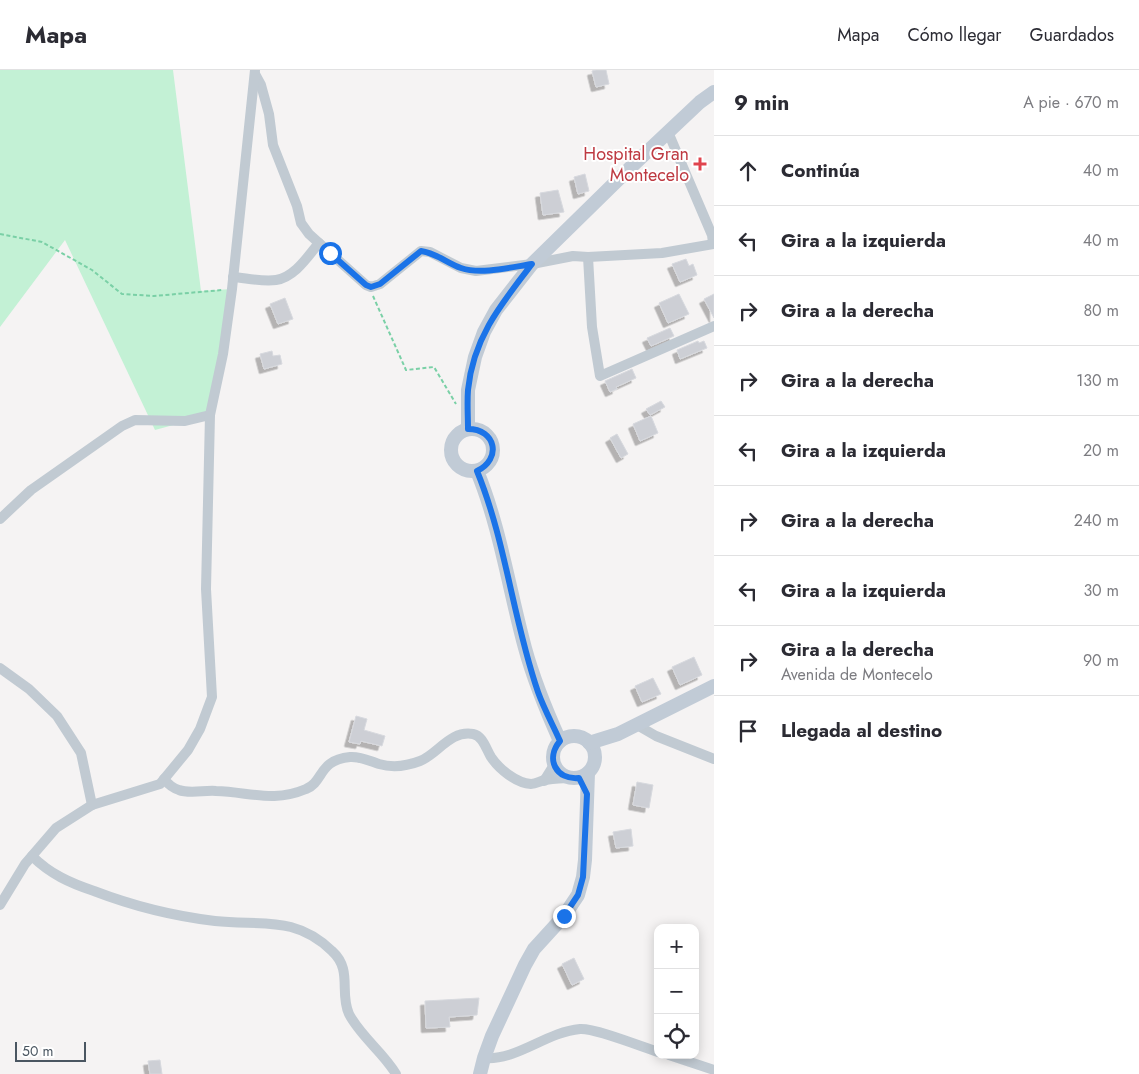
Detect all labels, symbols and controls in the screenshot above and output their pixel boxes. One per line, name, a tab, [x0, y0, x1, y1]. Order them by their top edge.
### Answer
text: Mapa	[25, 17, 87, 52]
text: Mapa	[837, 22, 879, 48]
text: Cómo llegar	[907, 22, 1002, 48]
text: Guardados	[1030, 22, 1114, 48]
text: 9 min	[734, 88, 789, 118]
text: A pie · 670 m	[1023, 91, 1119, 114]
place label: Hospital Gran Montecelo	[583, 141, 689, 188]
marker: Hospital Gran Montecelo	[693, 157, 707, 171]
icon: ahead	[734, 157, 762, 185]
text: Continúa	[781, 157, 860, 184]
text: 40 m	[1083, 159, 1119, 182]
icon: left	[734, 227, 762, 255]
text: Gira a la izquierda	[781, 227, 946, 254]
text: 40 m	[1083, 229, 1119, 252]
route start	[319, 242, 342, 265]
icon: right	[734, 297, 762, 325]
text: Gira a la derecha	[781, 297, 934, 324]
text: 80 m	[1083, 299, 1119, 322]
icon: right	[734, 367, 762, 395]
text: Gira a la derecha	[781, 367, 934, 394]
text: 130 m	[1076, 369, 1119, 392]
icon: left	[734, 437, 762, 465]
text: Gira a la izquierda	[781, 437, 946, 464]
text: 20 m	[1083, 439, 1119, 462]
icon: right	[734, 507, 762, 535]
text: Gira a la derecha	[781, 507, 934, 534]
text: 240 m	[1074, 509, 1119, 532]
icon: left	[734, 577, 762, 605]
text: Gira a la izquierda	[781, 577, 946, 604]
text: 30 m	[1083, 579, 1119, 602]
text: Gira a la derecha	[781, 636, 934, 663]
icon: right	[734, 647, 762, 675]
text: 90 m	[1083, 649, 1119, 672]
text: Avenida de Montecelo	[781, 663, 933, 686]
icon: arrive	[734, 717, 762, 745]
text: Llegada al destino	[781, 717, 942, 744]
route end	[553, 905, 576, 928]
map controls	[654, 924, 699, 1059]
button: +	[654, 924, 699, 969]
button: −	[654, 969, 699, 1014]
button: locate	[654, 1014, 699, 1059]
scale bar	[15, 1039, 86, 1062]
text: 50 m	[22, 1041, 53, 1061]

